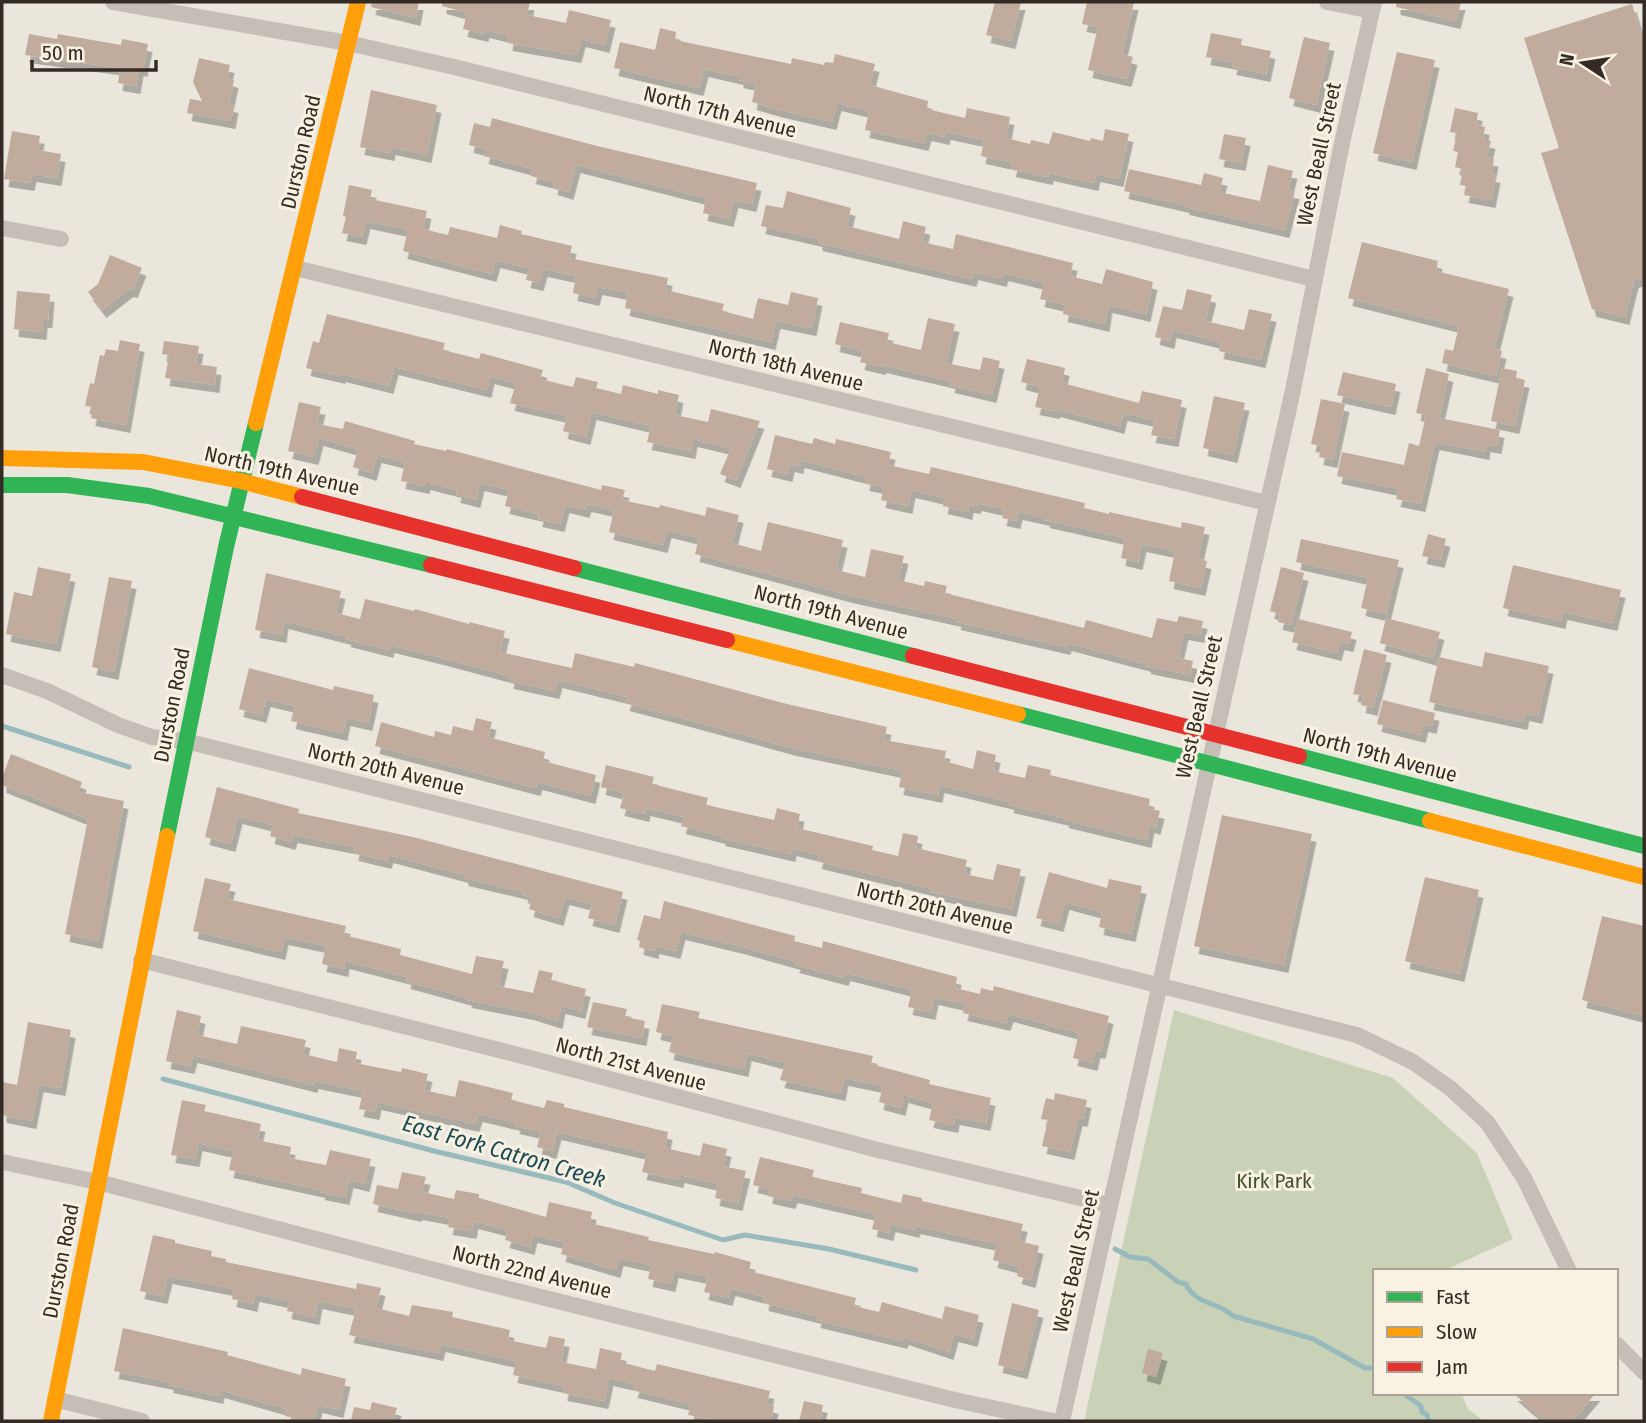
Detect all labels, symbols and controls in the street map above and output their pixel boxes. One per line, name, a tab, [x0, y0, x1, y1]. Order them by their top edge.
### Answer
scale bar	[32, 28, 156, 72]
north arrow	[1548, 28, 1618, 98]
text: 50 m	[42, 40, 84, 66]
text: N	[1554, 52, 1579, 68]
street label: North 17th Avenue	[641, 80, 799, 144]
street label: West Beall Street	[1291, 80, 1347, 228]
street label: Durston Road	[275, 92, 327, 212]
street label: North 18th Avenue	[706, 333, 866, 397]
street label: North 19th Avenue	[202, 441, 362, 501]
street label: North 19th Avenue	[751, 579, 911, 645]
street label: West Beall Street	[1170, 633, 1228, 781]
street label: Durston Road	[148, 645, 196, 765]
street label: North 19th Avenue	[1300, 722, 1460, 788]
street label: North 20th Avenue	[305, 737, 467, 801]
street label: North 20th Avenue	[854, 876, 1016, 940]
street label: North 21st Avenue	[553, 1031, 709, 1097]
water label: East Fork Catron Creek	[399, 1109, 609, 1193]
park label: Kirk Park	[1236, 1168, 1312, 1194]
street label: West Beall Street	[1047, 1187, 1105, 1335]
street label: Durston Road	[37, 1201, 85, 1321]
street label: North 22nd Avenue	[450, 1240, 614, 1304]
legend	[1373, 1269, 1618, 1395]
text: Fast	[1436, 1284, 1470, 1310]
text: Slow	[1436, 1319, 1477, 1345]
text: Jam	[1436, 1354, 1468, 1380]

